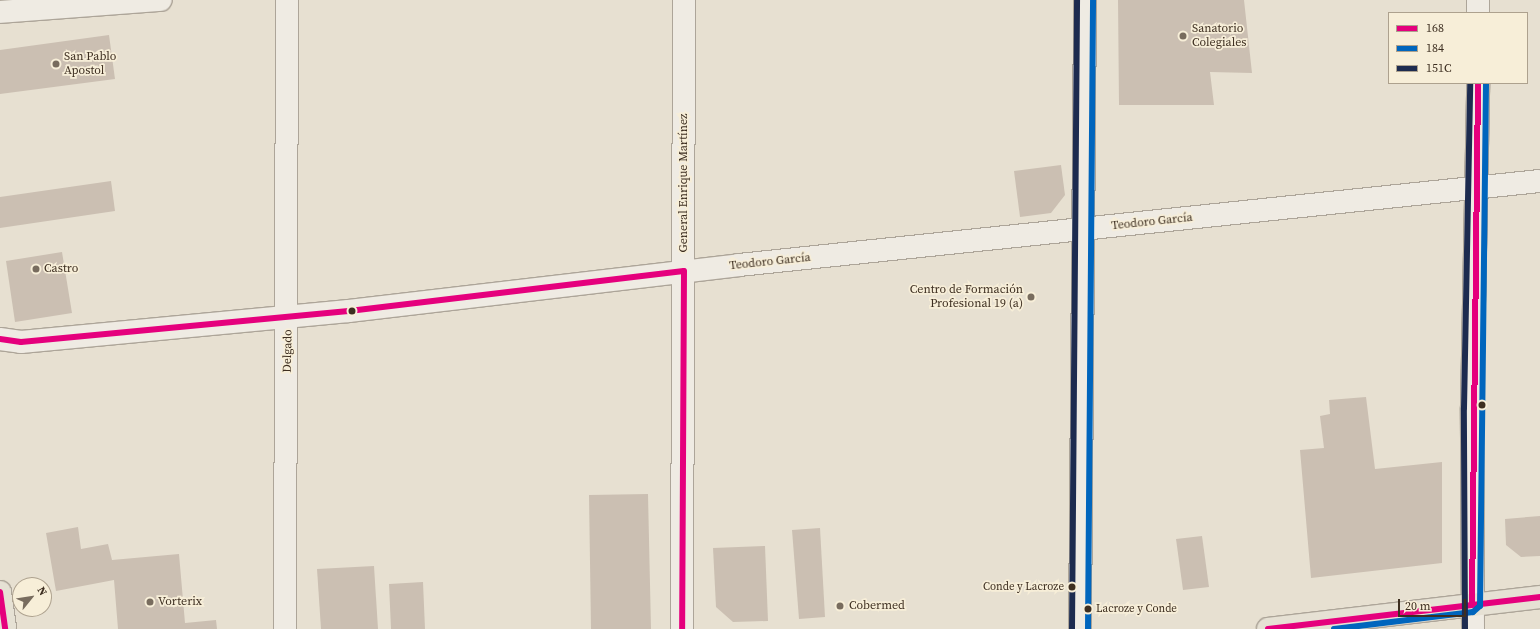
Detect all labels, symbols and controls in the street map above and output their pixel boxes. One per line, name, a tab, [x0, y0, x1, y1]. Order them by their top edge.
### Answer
legend	[1388, 12, 1528, 84]
text: 168	[1426, 20, 1444, 36]
place label: Sanatorio Colegiales	[1192, 22, 1247, 50]
marker: Sanatorio Colegiales	[1177, 30, 1189, 42]
text: 184	[1426, 40, 1444, 56]
place label: San Pablo Apostol	[64, 50, 116, 78]
marker: San Pablo Apostol	[51, 59, 61, 69]
text: 151C	[1426, 60, 1452, 76]
street label: General Enrique Martínez	[677, 113, 691, 253]
street label: Teodoro García	[1111, 211, 1193, 233]
street label: Teodoro García	[729, 251, 811, 273]
place label: Castro	[44, 262, 78, 276]
marker: Castro	[31, 264, 41, 274]
place label: Centro de Formación Profesional 19 (a)	[910, 283, 1023, 311]
marker: Centro de Formación Profesional 19 (a)	[1026, 292, 1036, 302]
unlabelled marker	[347, 306, 357, 316]
street label: Delgado	[280, 329, 296, 373]
unlabelled marker	[1477, 400, 1487, 410]
north arrow	[12, 577, 52, 617]
place label: Conde y Lacroze	[983, 580, 1064, 594]
marker: Conde y Lacroze	[1067, 582, 1077, 592]
text: N	[33, 584, 50, 598]
scale bar	[1400, 591, 1468, 617]
place label: Vorterix	[158, 595, 202, 609]
marker: Vorterix	[145, 597, 155, 607]
text: 20 m	[1405, 598, 1431, 614]
place label: Cobermed	[849, 599, 905, 613]
marker: Cobermed	[834, 600, 846, 612]
place label: Lacroze y Conde	[1096, 602, 1177, 616]
marker: Lacroze y Conde	[1083, 604, 1093, 614]

